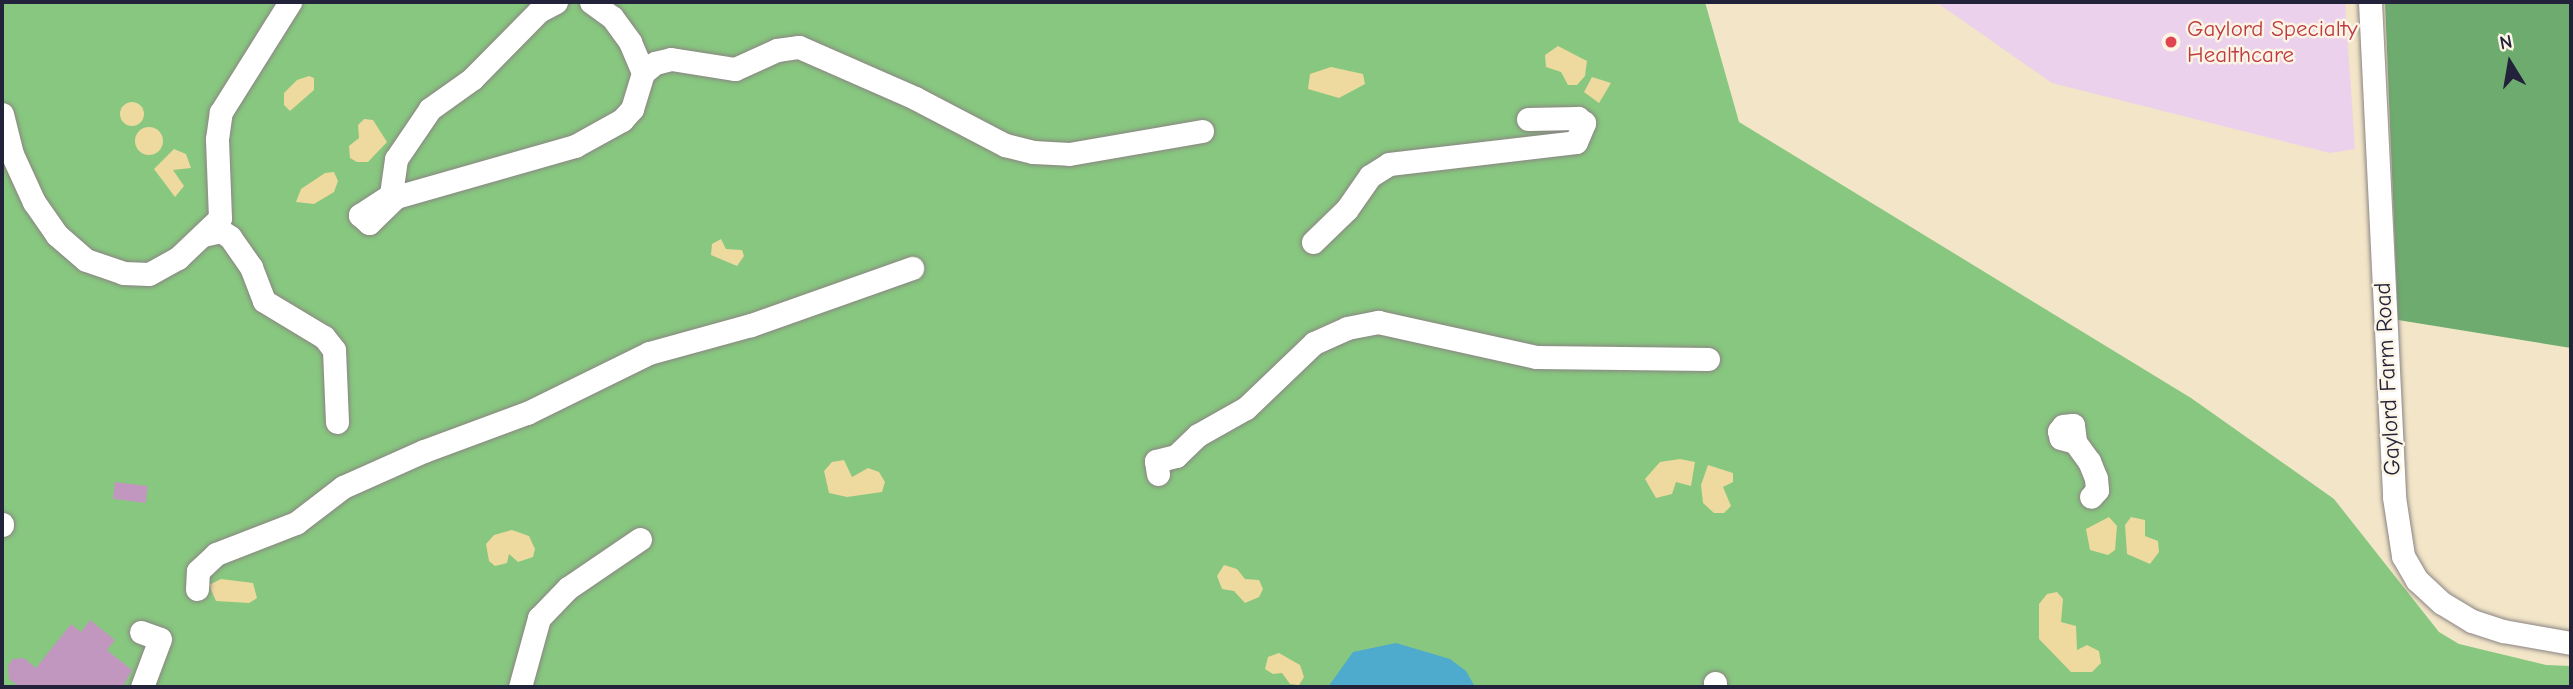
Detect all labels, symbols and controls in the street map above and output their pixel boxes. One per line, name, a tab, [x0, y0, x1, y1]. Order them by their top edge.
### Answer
place label: Gaylord Specialty Healthcare	[2187, 15, 2358, 69]
north arrow	[2475, 28, 2545, 98]
text: N	[2498, 30, 2514, 54]
marker: Gaylord Specialty Healthcare	[2161, 32, 2181, 52]
street label: Gaylord Farm Road	[2369, 282, 2407, 476]

